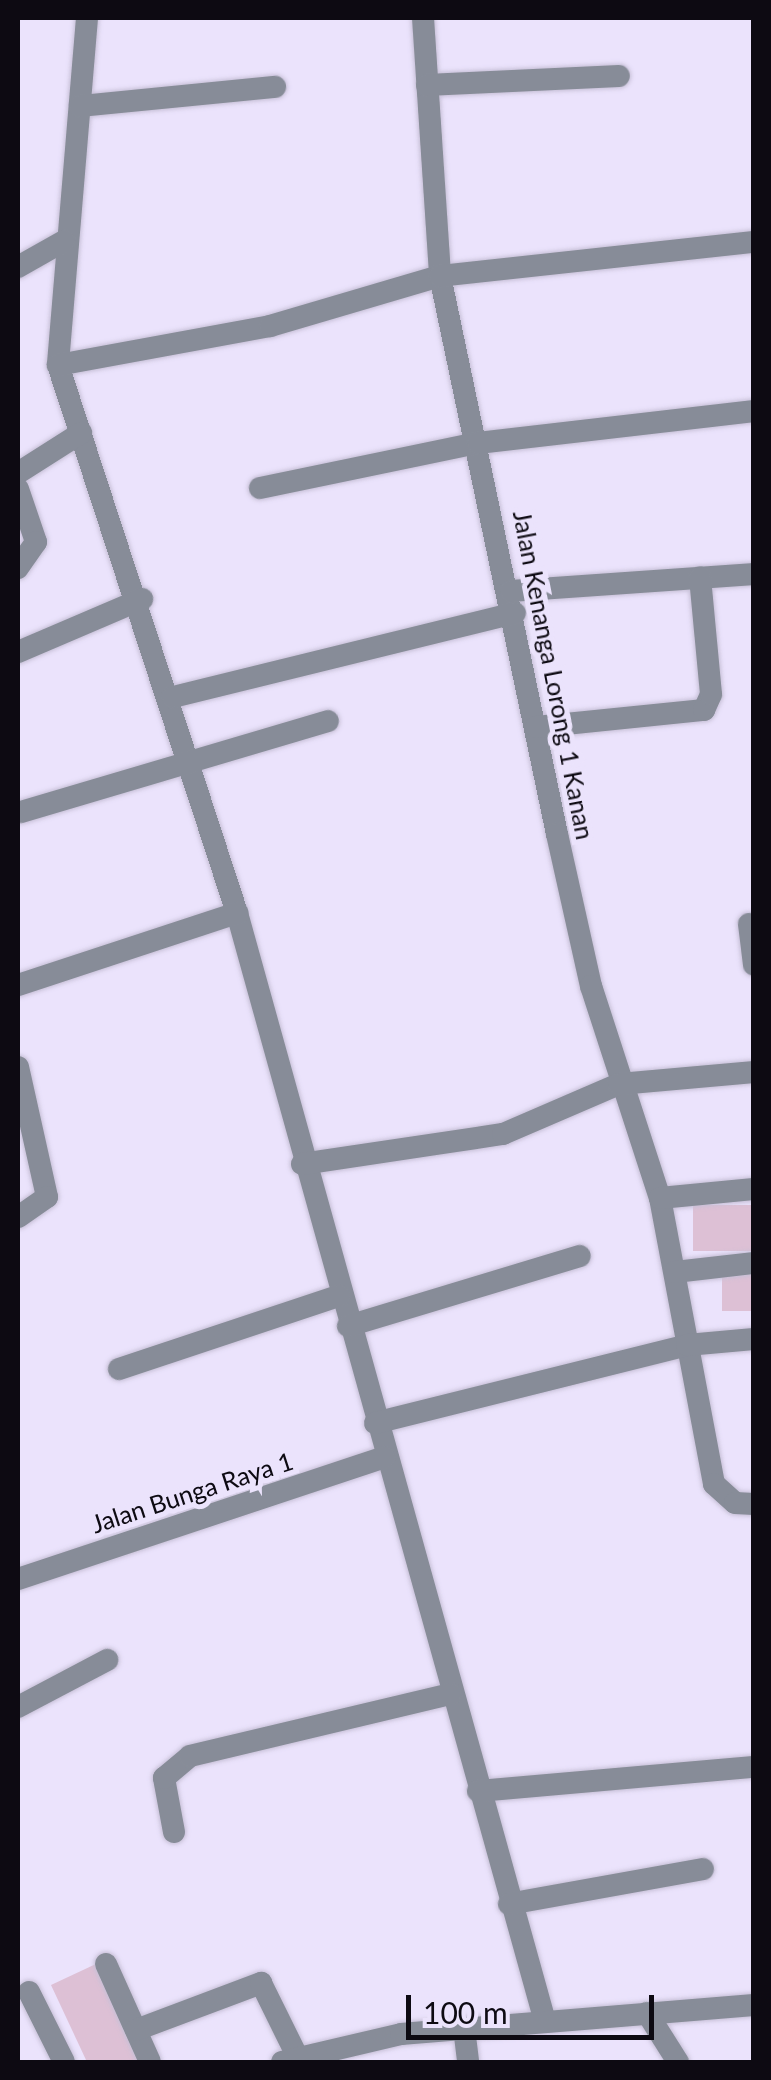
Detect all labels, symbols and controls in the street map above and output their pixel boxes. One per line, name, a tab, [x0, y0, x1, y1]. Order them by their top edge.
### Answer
street label: Jalan Kenanga Lorong 1 Kanan	[507, 508, 601, 842]
street label: Jalan Bunga Raya 1	[87, 1445, 297, 1539]
scale bar	[411, 1975, 658, 2037]
text: 100 m	[423, 1994, 508, 2030]

